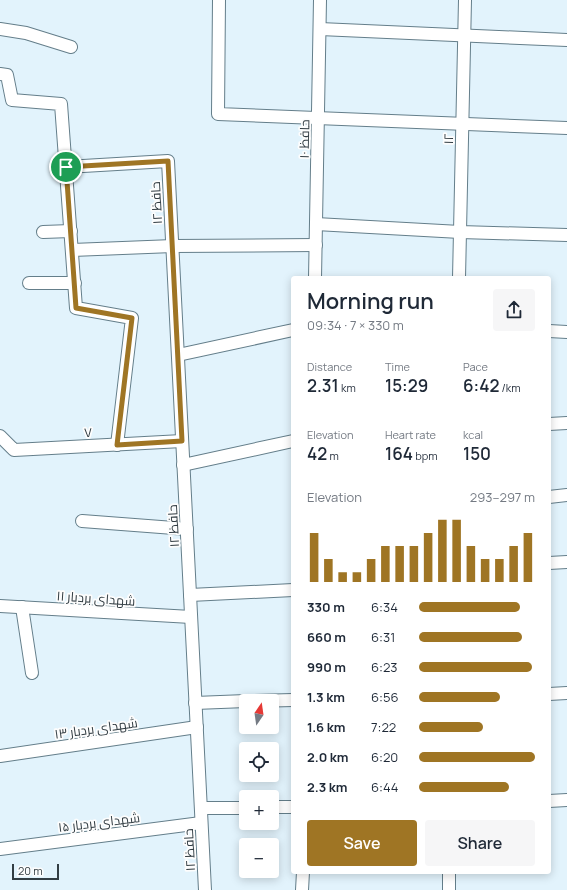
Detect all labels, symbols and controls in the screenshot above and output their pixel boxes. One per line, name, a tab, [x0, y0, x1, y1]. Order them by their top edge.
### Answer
street label: حافظ ۱۰	[295, 119, 313, 159]
street label: ۱۲	[439, 133, 457, 145]
pin	[49, 150, 83, 184]
icon: arrive	[55, 156, 77, 178]
street label: حافظ ۱۲	[146, 181, 166, 225]
text: Morning run	[307, 286, 434, 316]
button: share	[493, 289, 535, 331]
text: 09:34 · 7 × 330 m	[307, 316, 404, 334]
text: Distance	[307, 359, 352, 374]
text: Time	[385, 359, 410, 374]
text: Pace	[463, 359, 488, 374]
text: 2.31	[307, 374, 339, 397]
text: 15:29	[385, 374, 428, 397]
text: 6:42	[463, 374, 499, 397]
text: km	[339, 380, 356, 395]
text: /km	[499, 380, 521, 395]
street label: ۷	[83, 423, 93, 441]
text: Elevation	[307, 427, 353, 442]
text: Heart rate	[385, 427, 436, 442]
text: kcal	[463, 427, 483, 442]
text: 42	[307, 442, 327, 465]
text: 164	[385, 442, 413, 465]
text: 150	[463, 442, 491, 465]
text: m	[327, 448, 339, 463]
text: bpm	[413, 448, 438, 463]
text: Elevation	[307, 488, 362, 506]
text: 293–297 m	[470, 488, 535, 506]
street label: حافظ ۱۲	[163, 504, 183, 548]
street label: شهدای بردبار ۱۱	[56, 586, 136, 610]
text: 330 m	[307, 598, 345, 616]
text: 6:34	[371, 598, 398, 616]
text: 660 m	[307, 628, 346, 646]
text: 6:31	[371, 628, 395, 646]
text: 990 m	[307, 658, 346, 676]
text: 6:23	[371, 658, 398, 676]
text: 1.3 km	[307, 688, 345, 706]
text: 6:56	[371, 688, 399, 706]
north arrow	[239, 694, 279, 734]
map controls	[239, 694, 279, 878]
street label: شهدای بردبار ۱۳	[53, 713, 139, 743]
text: 1.6 km	[307, 718, 345, 736]
text: 7:22	[371, 718, 396, 736]
button: locate	[239, 742, 279, 782]
text: 2.0 km	[307, 748, 349, 766]
text: 6:20	[371, 748, 398, 766]
text: 2.3 km	[307, 778, 348, 796]
text: 6:44	[371, 778, 398, 796]
button: +	[239, 790, 279, 830]
street label: شهدای بردبار ۱۵	[57, 808, 141, 836]
button: Save	[307, 820, 417, 866]
button: Share	[425, 820, 535, 866]
street label: حافظ ۱۲	[179, 828, 199, 872]
button: −	[239, 838, 279, 878]
scale bar	[12, 862, 59, 881]
text: 20 m	[18, 863, 43, 878]

